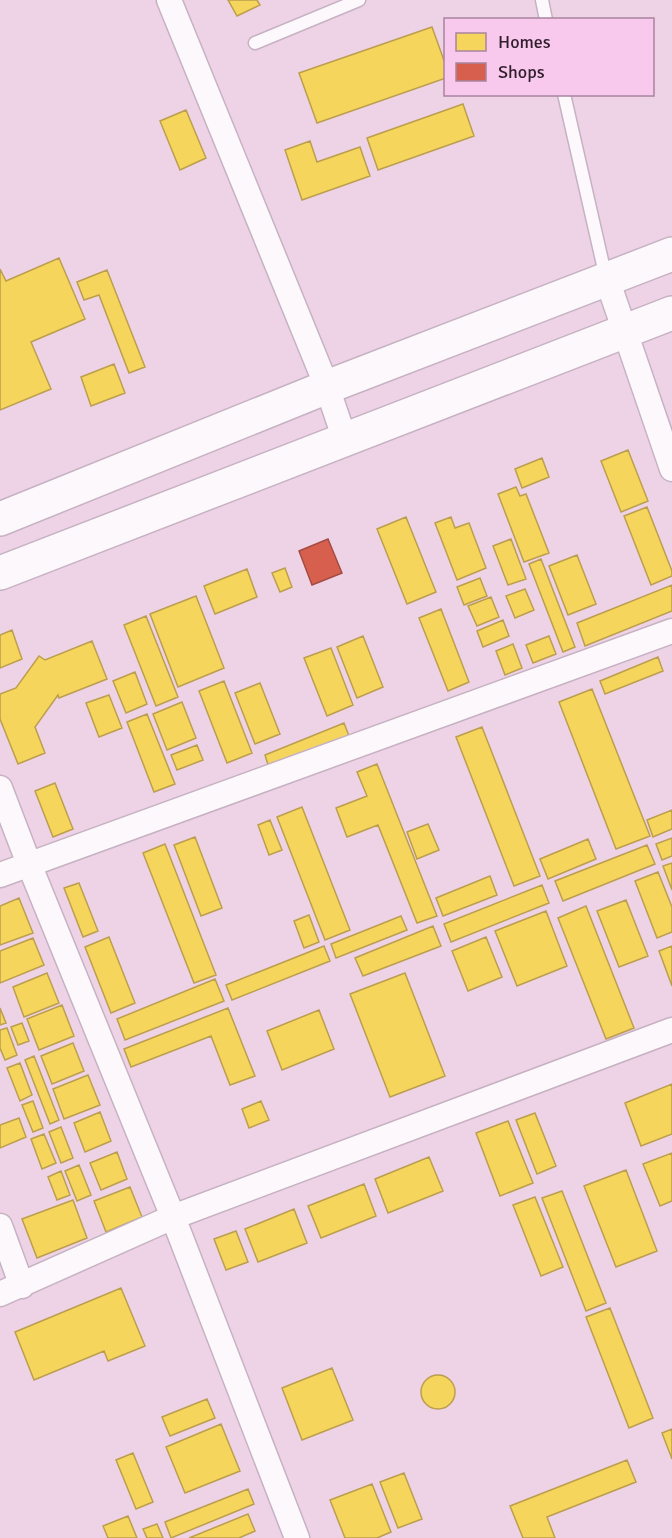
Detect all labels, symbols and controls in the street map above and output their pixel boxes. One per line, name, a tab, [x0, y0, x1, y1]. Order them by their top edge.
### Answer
legend	[444, 18, 654, 96]
text: Homes	[498, 31, 551, 53]
text: Shops	[498, 61, 545, 83]

